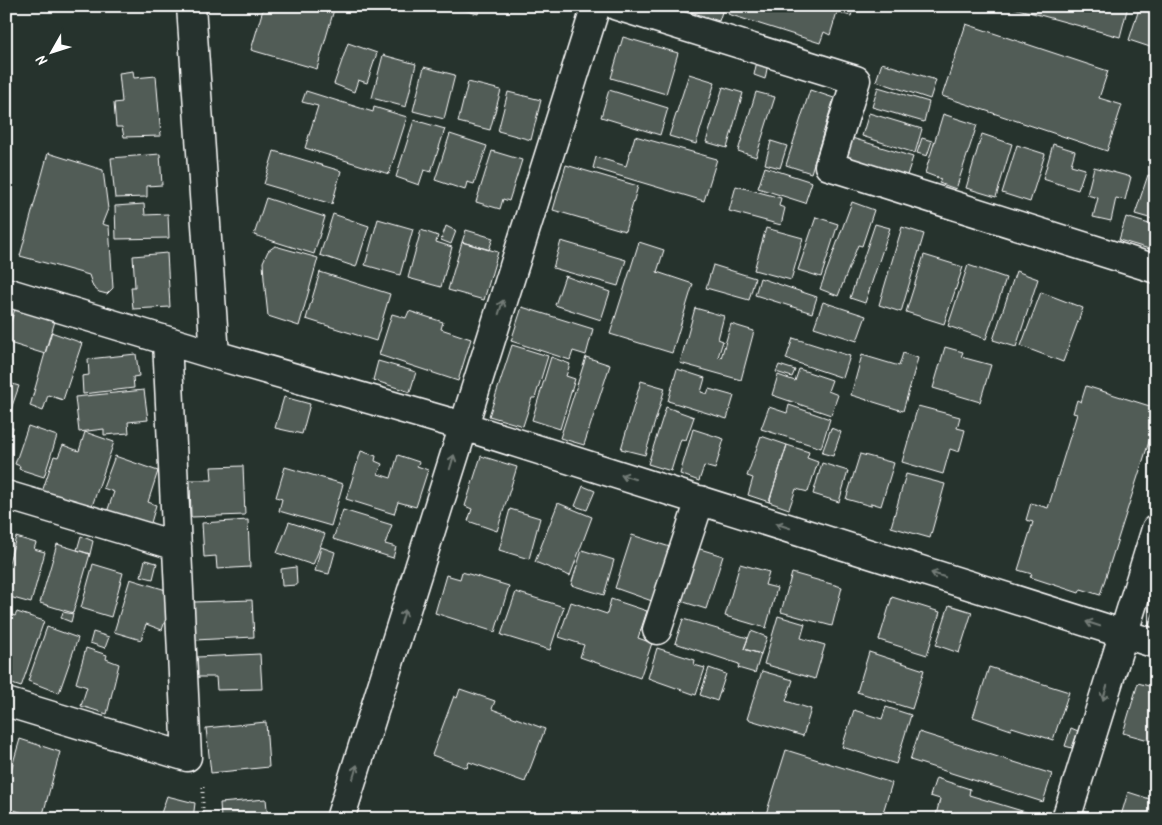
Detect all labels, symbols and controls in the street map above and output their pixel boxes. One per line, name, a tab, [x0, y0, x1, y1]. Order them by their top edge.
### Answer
north arrow	[28, 28, 78, 78]
text: N	[31, 49, 54, 70]
one-way arrow	[497, 300, 506, 316]
one-way arrow	[448, 455, 458, 471]
one-way arrow	[620, 472, 636, 482]
one-way arrow	[775, 521, 791, 530]
one-way arrow	[930, 570, 946, 579]
one-way arrow	[399, 610, 409, 626]
one-way arrow	[1085, 619, 1101, 628]
one-way arrow	[1100, 684, 1110, 700]
one-way arrow	[350, 765, 360, 781]

